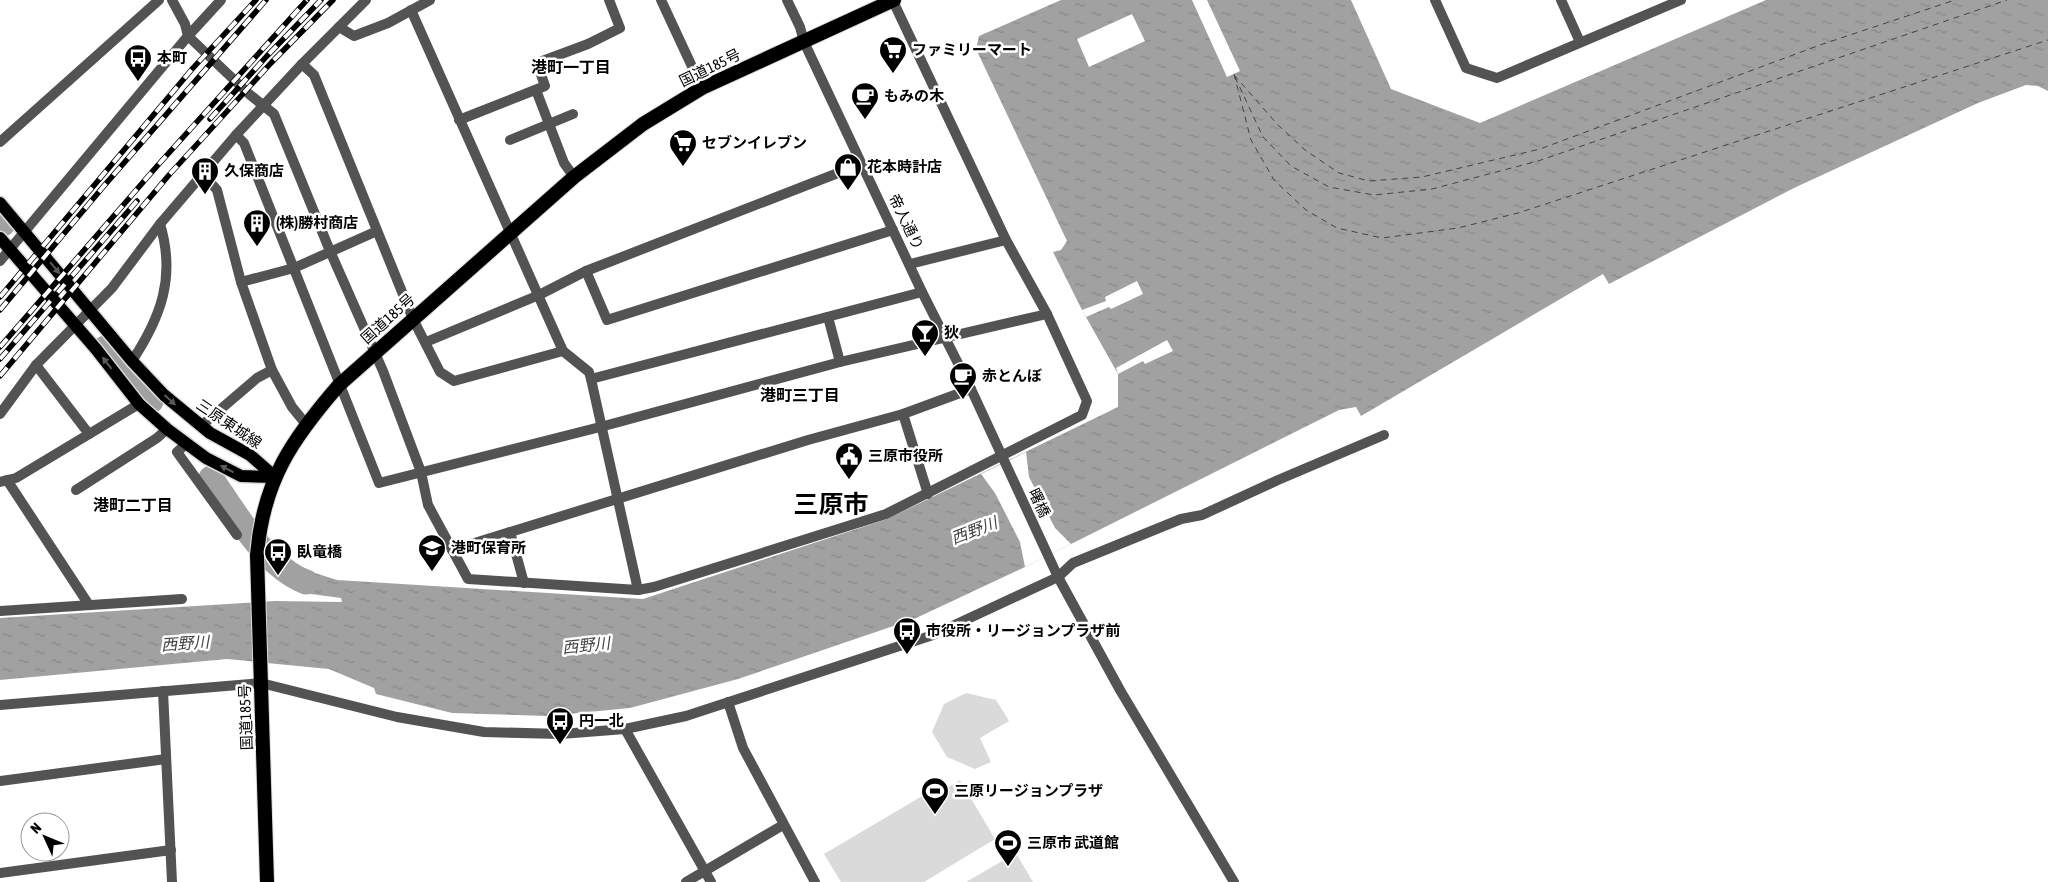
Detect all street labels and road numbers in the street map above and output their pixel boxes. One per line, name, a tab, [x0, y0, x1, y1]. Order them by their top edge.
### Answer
street label: 国道185号	[676, 45, 743, 90]
street label: 帝人通り	[886, 191, 927, 252]
street label: 国道185号	[357, 290, 418, 347]
street label: 三原東城線	[193, 396, 265, 452]
street label: 曙橋	[1025, 486, 1053, 520]
street label: 国道185号	[236, 684, 255, 750]

